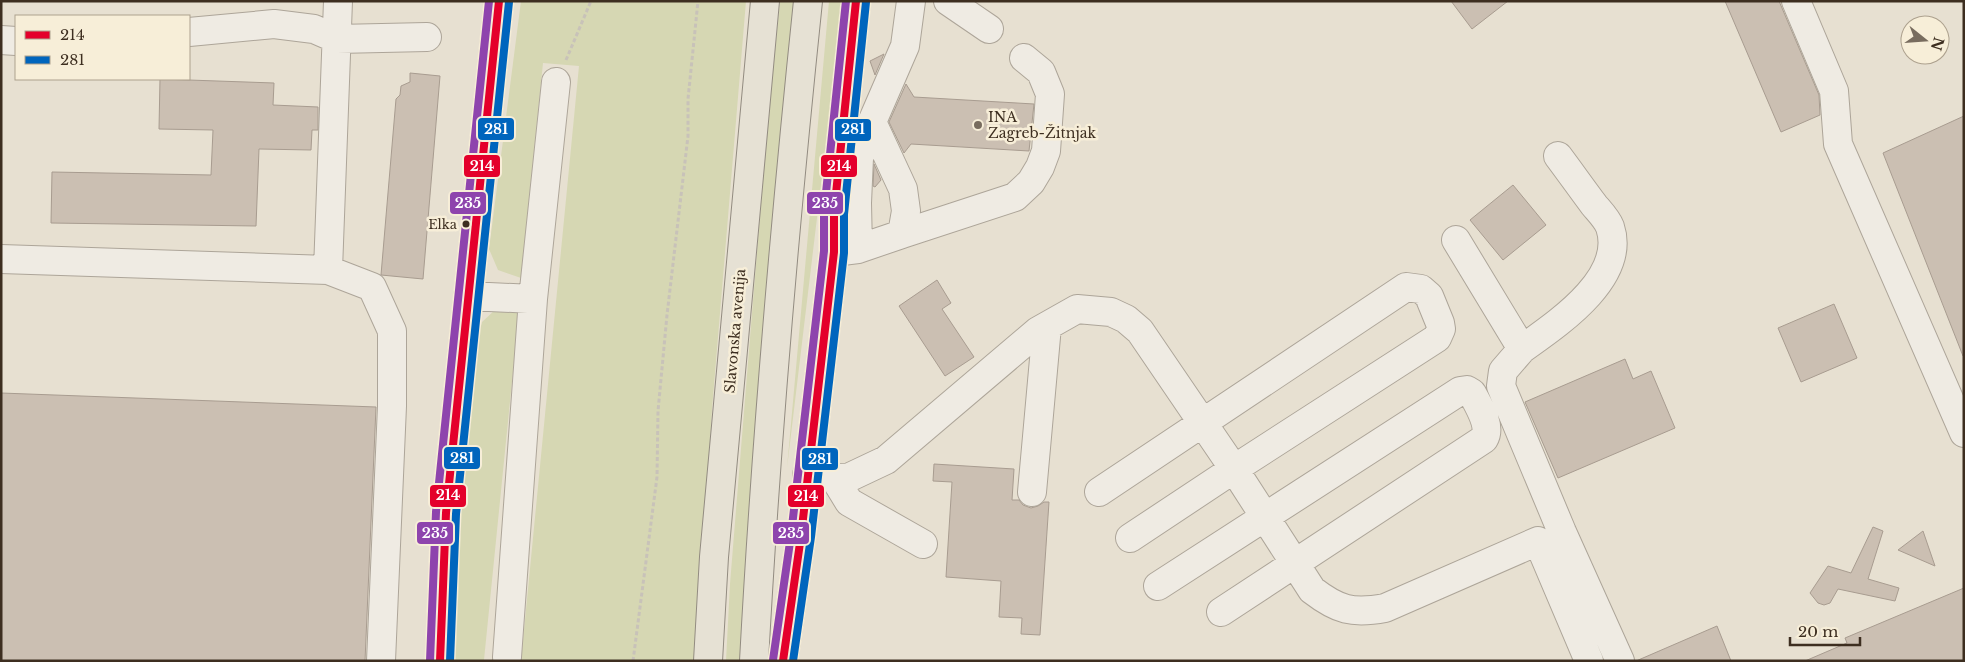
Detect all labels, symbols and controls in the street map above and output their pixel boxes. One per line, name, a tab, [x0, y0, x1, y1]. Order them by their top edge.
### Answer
legend	[15, 15, 190, 80]
north arrow	[1900, 15, 1950, 65]
text: 214	[60, 25, 85, 44]
text: N	[1927, 35, 1948, 53]
text: 281	[60, 50, 85, 69]
place label: INA Zagreb-Žitnjak	[988, 108, 1096, 142]
line badge: 281	[477, 117, 515, 141]
line badge: 281	[834, 118, 872, 142]
marker: INA Zagreb-Žitnjak	[972, 119, 984, 131]
text: 281	[484, 120, 508, 138]
text: 281	[841, 120, 865, 138]
line badge: 214	[463, 154, 501, 178]
line badge: 214	[820, 154, 858, 178]
text: 214	[470, 157, 494, 175]
text: 214	[827, 157, 851, 175]
line badge: 235	[449, 191, 487, 215]
line badge: 235	[806, 191, 844, 215]
text: 235	[455, 194, 481, 212]
text: 235	[812, 194, 838, 212]
place label: Elka	[428, 216, 458, 233]
marker: Elka	[461, 219, 471, 229]
street label: Slavonska avenija	[721, 268, 749, 394]
line badge: 281	[443, 446, 481, 470]
line badge: 281	[801, 447, 839, 471]
text: 281	[450, 449, 474, 467]
text: 281	[808, 450, 832, 468]
line badge: 214	[429, 484, 467, 508]
line badge: 214	[787, 484, 825, 508]
text: 214	[436, 486, 460, 504]
text: 214	[794, 487, 818, 505]
line badge: 235	[416, 521, 454, 545]
line badge: 235	[772, 521, 810, 545]
text: 235	[422, 524, 448, 542]
text: 235	[778, 524, 804, 542]
scale bar	[1790, 614, 1860, 646]
text: 20 m	[1798, 622, 1838, 641]

